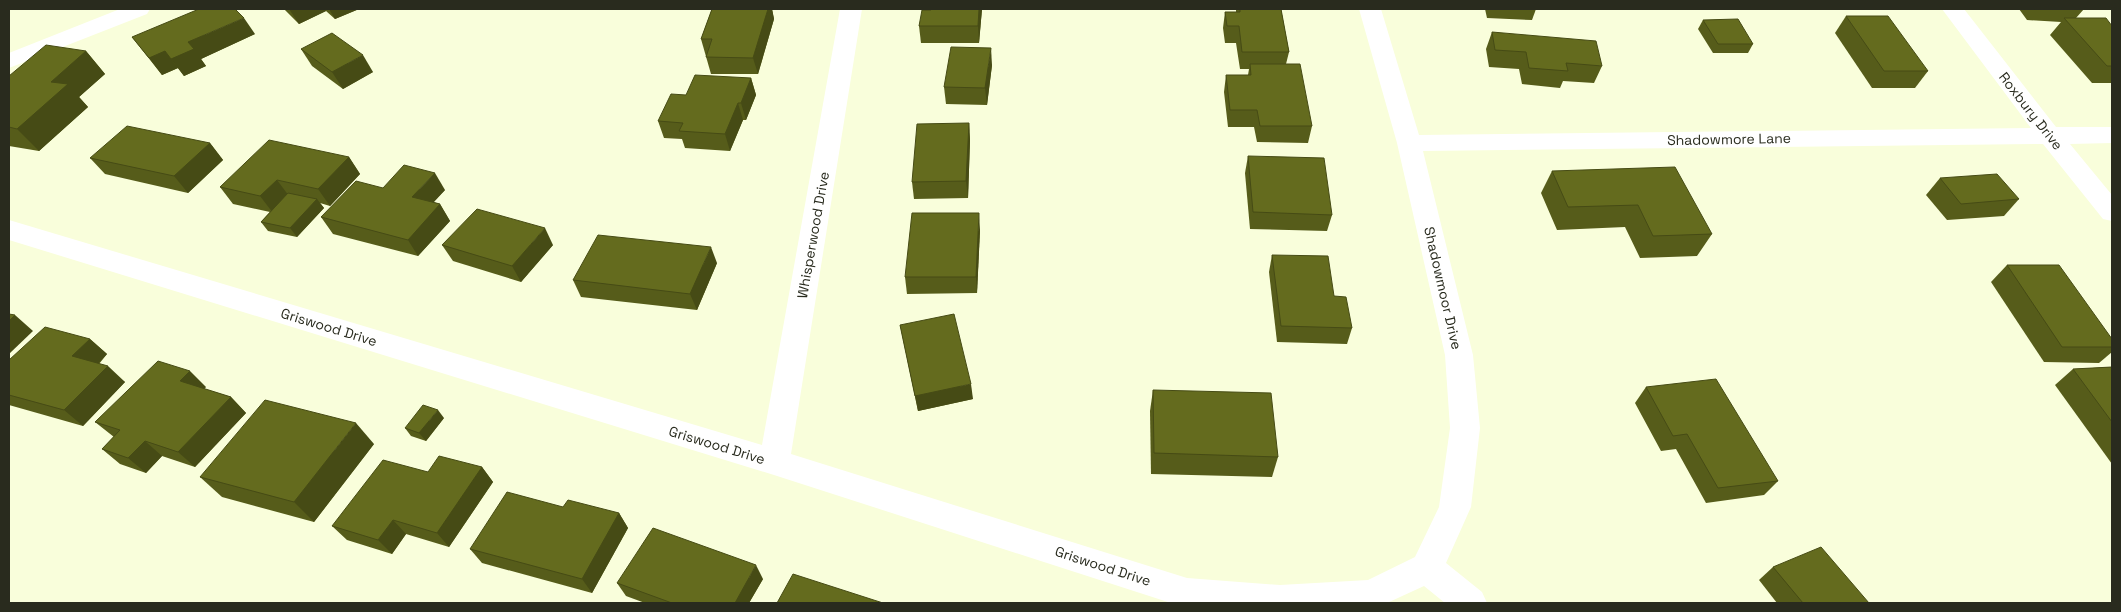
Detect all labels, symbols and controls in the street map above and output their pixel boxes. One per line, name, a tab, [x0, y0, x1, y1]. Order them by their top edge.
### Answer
street label: Roxbury Drive	[1995, 68, 2067, 154]
street label: Shadowmore Lane	[1667, 129, 1791, 149]
street label: Whisperwood Drive	[793, 170, 833, 300]
street label: Shadowmoor Drive	[1420, 225, 1466, 351]
street label: Griswood Drive	[279, 304, 379, 350]
street label: Griswood Drive	[667, 422, 767, 468]
street label: Griswood Drive	[1053, 542, 1153, 590]

